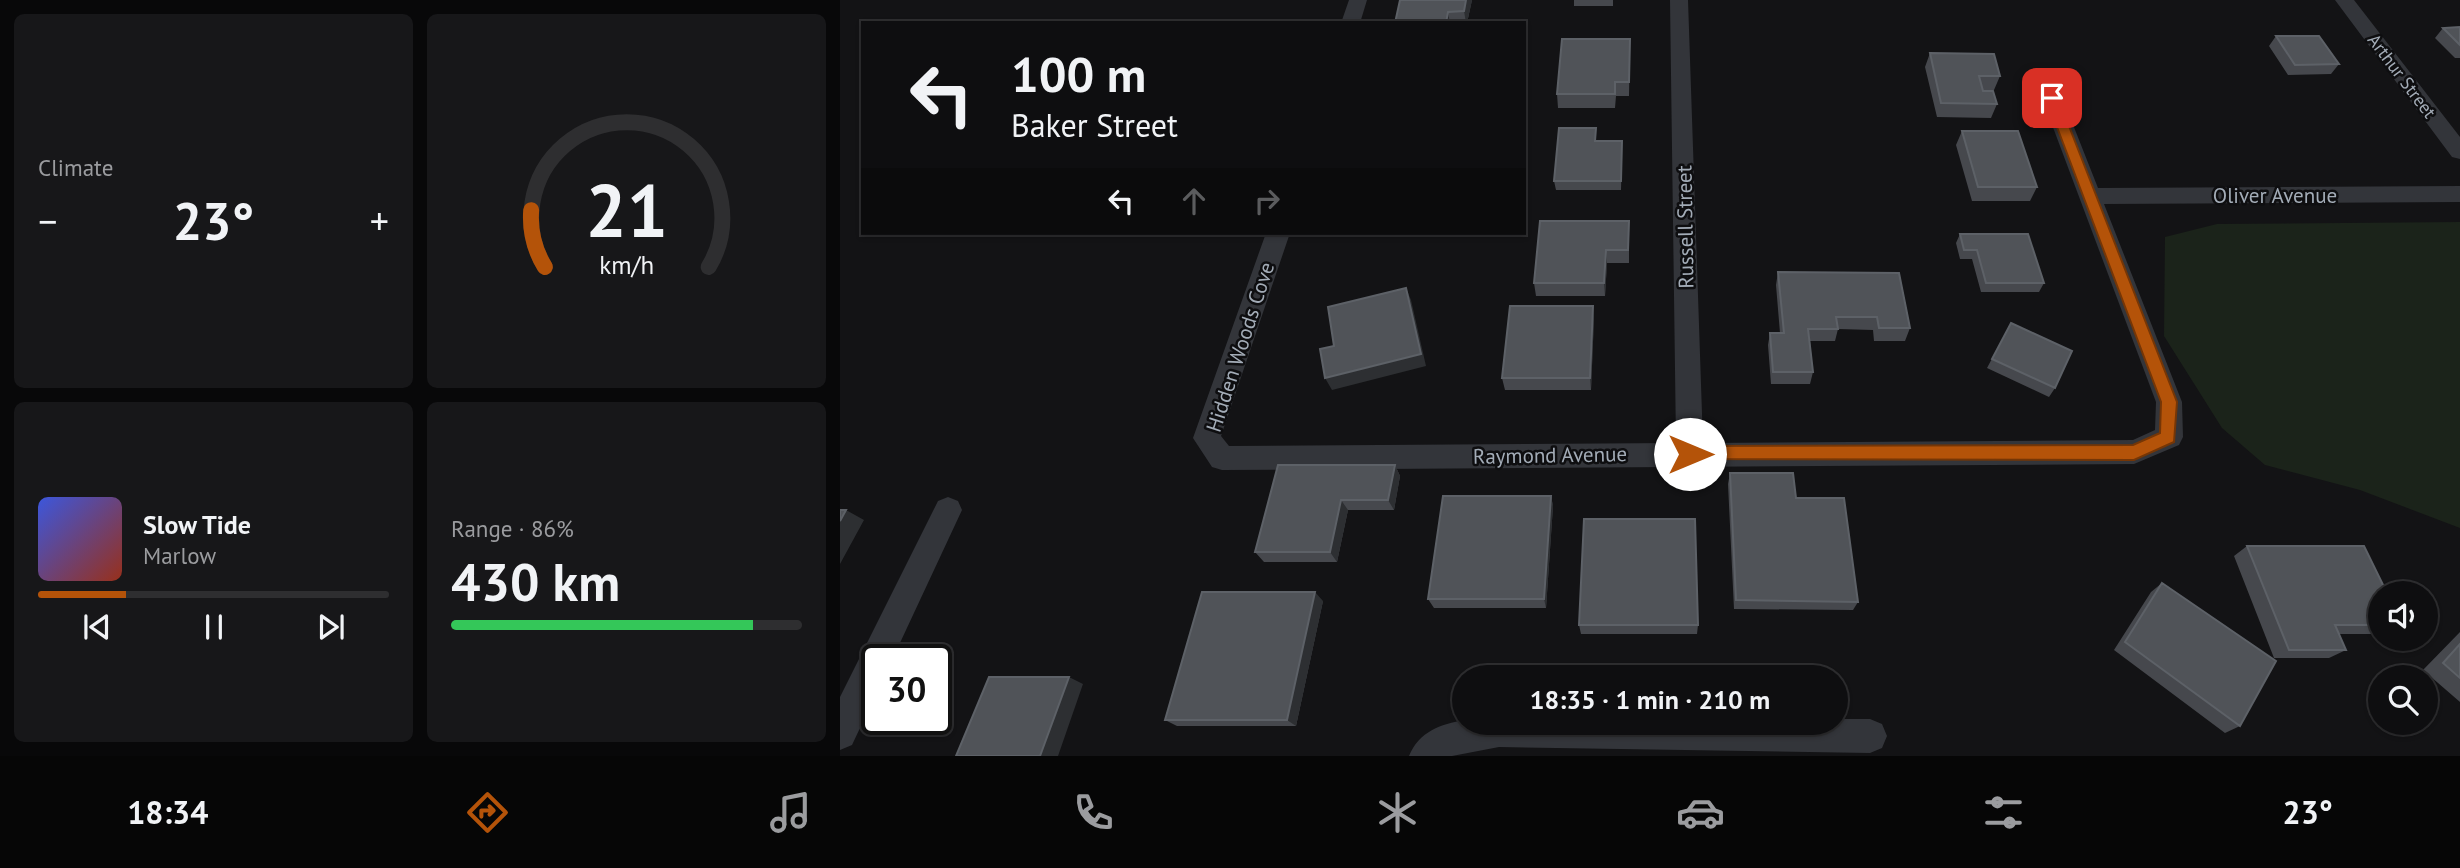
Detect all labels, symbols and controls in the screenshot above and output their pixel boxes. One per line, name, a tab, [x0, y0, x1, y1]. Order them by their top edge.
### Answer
street label: Arthur Street	[2363, 29, 2441, 123]
text: 100 m	[1011, 42, 1146, 106]
icon: left	[896, 49, 987, 140]
pin	[2022, 68, 2082, 128]
icon: arrive	[2033, 79, 2071, 117]
text: Baker Street	[1011, 104, 1178, 146]
text: Climate	[38, 153, 113, 182]
text: 21	[585, 163, 668, 257]
street label: Russell Street	[1670, 165, 1700, 289]
icon: left	[1102, 182, 1140, 220]
icon: ahead	[1175, 182, 1213, 220]
icon: right	[1248, 182, 1286, 220]
street label: Oliver Avenue	[2213, 182, 2337, 209]
text: 23°	[173, 187, 254, 254]
text: −	[38, 196, 57, 245]
text: +	[370, 196, 389, 245]
text: km/h	[599, 249, 654, 281]
street label: Hidden Woods Cove	[1200, 259, 1280, 435]
position arrow	[1653, 417, 1727, 491]
street label: Raymond Avenue	[1473, 440, 1627, 470]
text: Slow Tide	[143, 508, 251, 541]
text: Range · 86%	[451, 514, 574, 543]
text: Marlow	[143, 541, 216, 570]
text: 430 km	[451, 548, 620, 615]
map controls	[2368, 581, 2438, 735]
button: sound	[2368, 581, 2438, 651]
icon: previous	[78, 608, 116, 646]
icon: pause	[195, 608, 233, 646]
icon: next	[312, 608, 350, 646]
speed limit sign: 30	[861, 644, 952, 735]
button: search	[2368, 665, 2438, 735]
text: 18:35 · 1 min · 210 m	[1530, 683, 1770, 716]
icon: directions	[463, 788, 512, 837]
icon: music	[766, 788, 815, 837]
icon: phone	[1069, 788, 1118, 837]
icon: climate	[1373, 788, 1422, 837]
icon: car	[1676, 788, 1725, 837]
icon: filters	[1979, 788, 2028, 837]
text: 18:34	[127, 791, 208, 833]
text: 23°	[2283, 791, 2333, 833]

